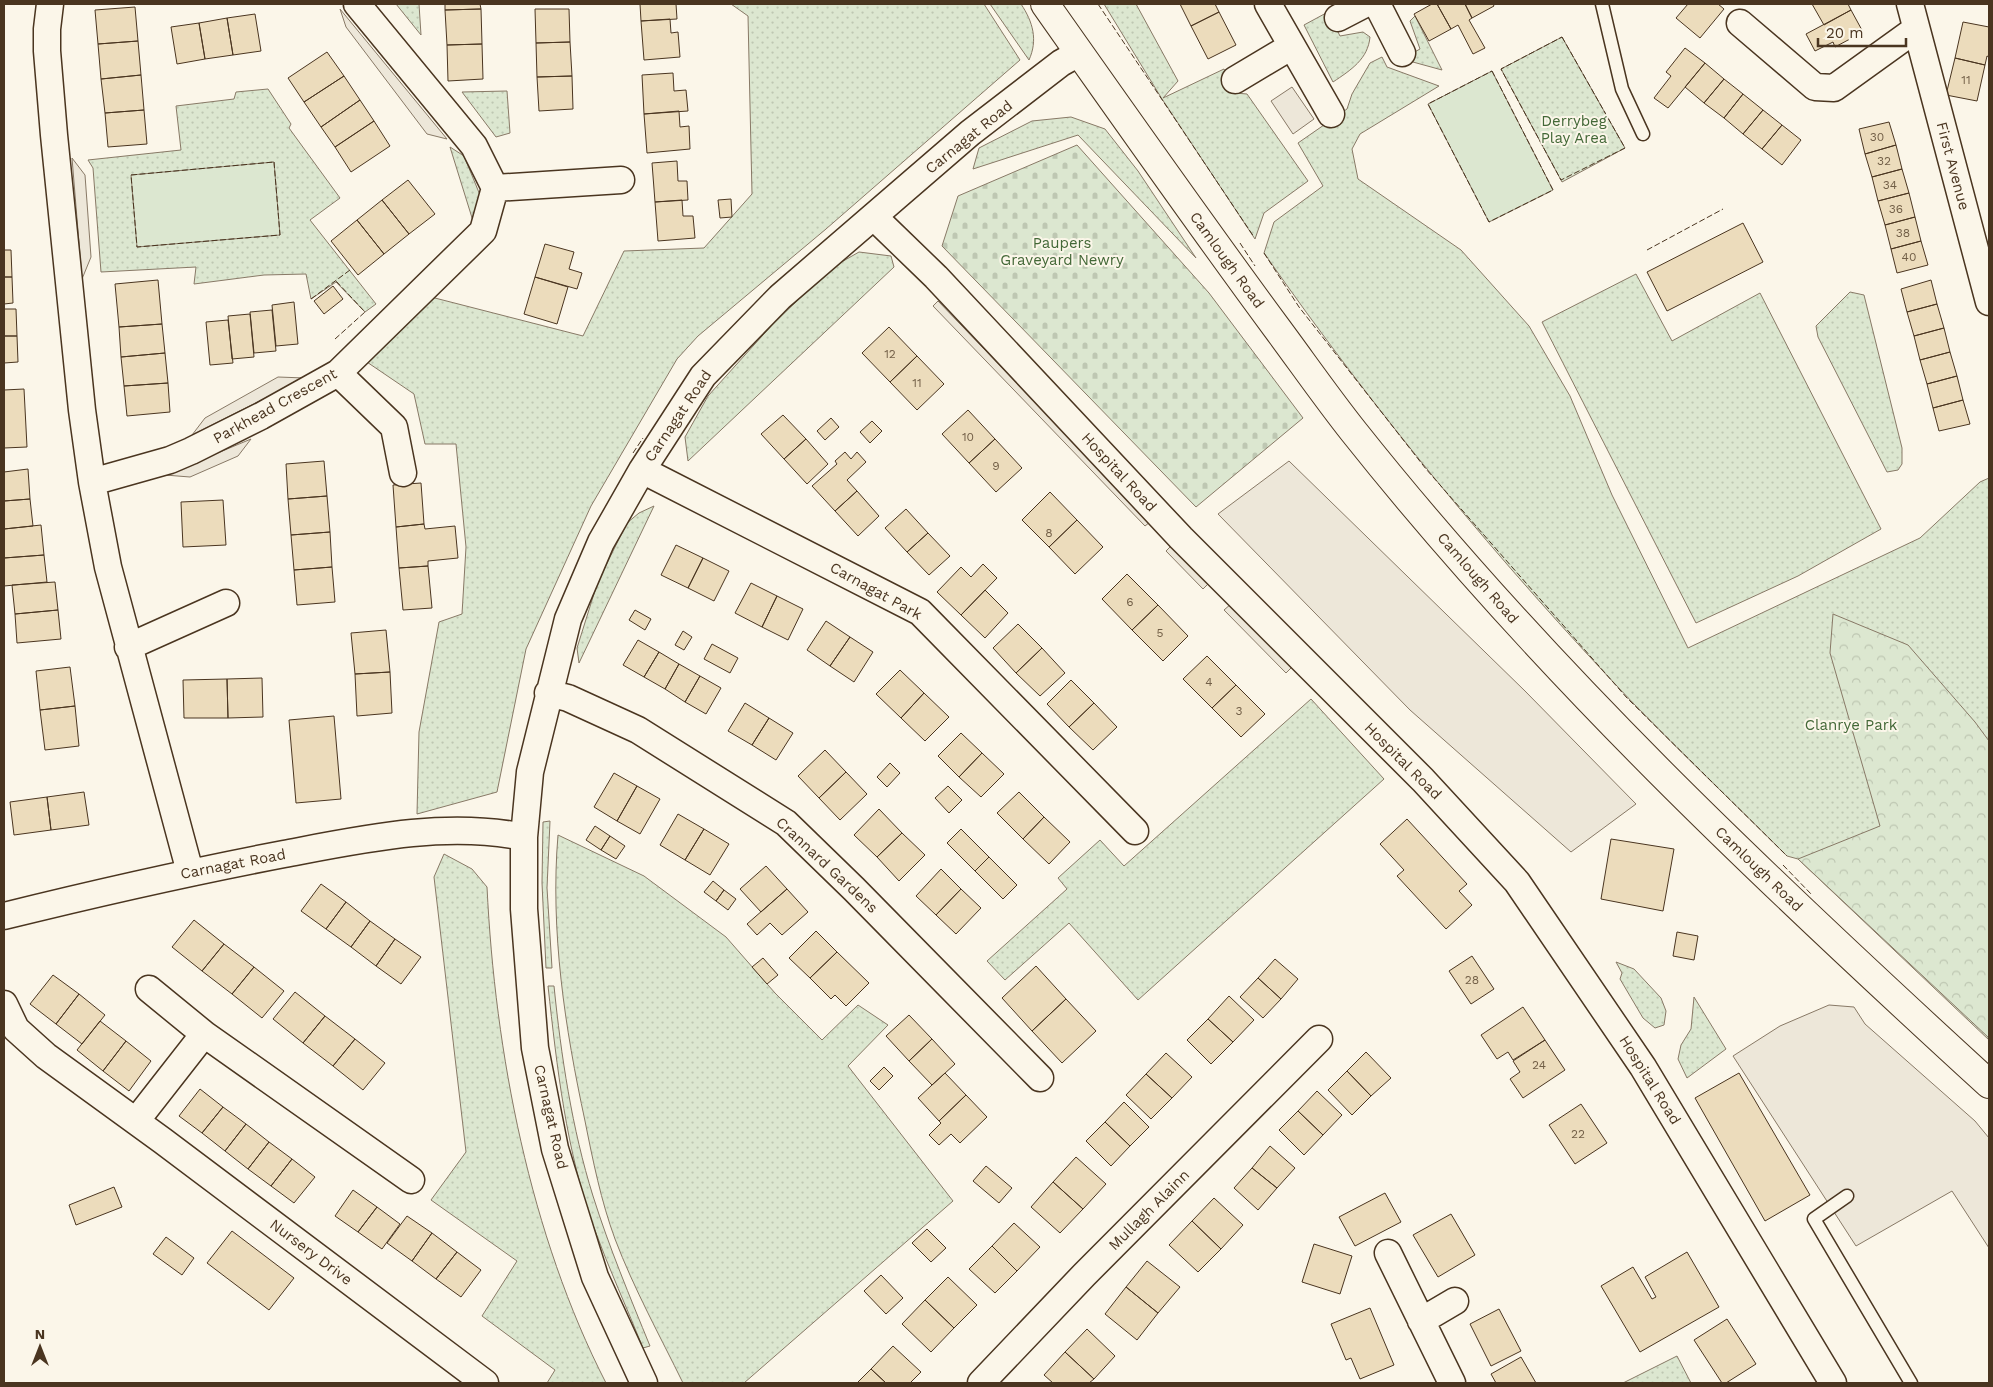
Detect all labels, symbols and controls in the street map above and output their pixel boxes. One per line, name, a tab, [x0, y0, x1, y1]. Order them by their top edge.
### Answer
scale bar	[1818, 15, 1906, 47]
text: 20 m	[1826, 24, 1864, 42]
house number: 11	[1961, 73, 1971, 87]
street label: Carnagat Road	[922, 96, 1016, 178]
park label: Derrybeg Play Area	[1541, 112, 1608, 147]
street label: First Avenue	[1933, 120, 1973, 212]
house number: 30	[1870, 130, 1884, 144]
house number: 32	[1877, 154, 1891, 168]
house number: 34	[1883, 178, 1897, 192]
house number: 36	[1889, 202, 1903, 216]
street label: Camlough Road	[1186, 208, 1268, 312]
house number: 38	[1896, 226, 1910, 240]
park label: Paupers Graveyard Newry	[1000, 234, 1124, 269]
house number: 40	[1902, 250, 1916, 264]
house number: 12	[884, 347, 896, 361]
street label: Parkhead Crescent	[210, 364, 341, 447]
street label: Carnagat Road	[641, 367, 715, 465]
house number: 11	[912, 376, 922, 390]
street label: Hospital Road	[1078, 429, 1160, 515]
house number: 10	[962, 430, 974, 444]
house number: 9	[992, 459, 1000, 473]
house number: 8	[1045, 526, 1053, 540]
street label: Camlough Road	[1434, 529, 1522, 627]
street label: Carnagat Park	[827, 558, 926, 624]
house number: 6	[1126, 595, 1134, 609]
house number: 5	[1157, 626, 1164, 640]
house number: 4	[1205, 675, 1213, 689]
house number: 3	[1236, 704, 1243, 718]
park label: Clanrye Park	[1805, 716, 1898, 734]
street label: Hospital Road	[1361, 719, 1445, 803]
street label: Crannard Gardens	[772, 813, 882, 917]
street label: Camlough Road	[1711, 823, 1807, 915]
street label: Carnagat Road	[179, 845, 287, 883]
house number: 28	[1465, 973, 1479, 987]
street label: Hospital Road	[1615, 1032, 1685, 1128]
house number: 24	[1532, 1058, 1546, 1072]
street label: Carnagat Road	[530, 1063, 572, 1171]
house number: 22	[1571, 1127, 1585, 1141]
street label: Mullagh Alainn	[1105, 1166, 1193, 1254]
street label: Nursery Drive	[266, 1215, 356, 1289]
north arrow	[15, 1322, 65, 1372]
text: N	[35, 1326, 45, 1342]

